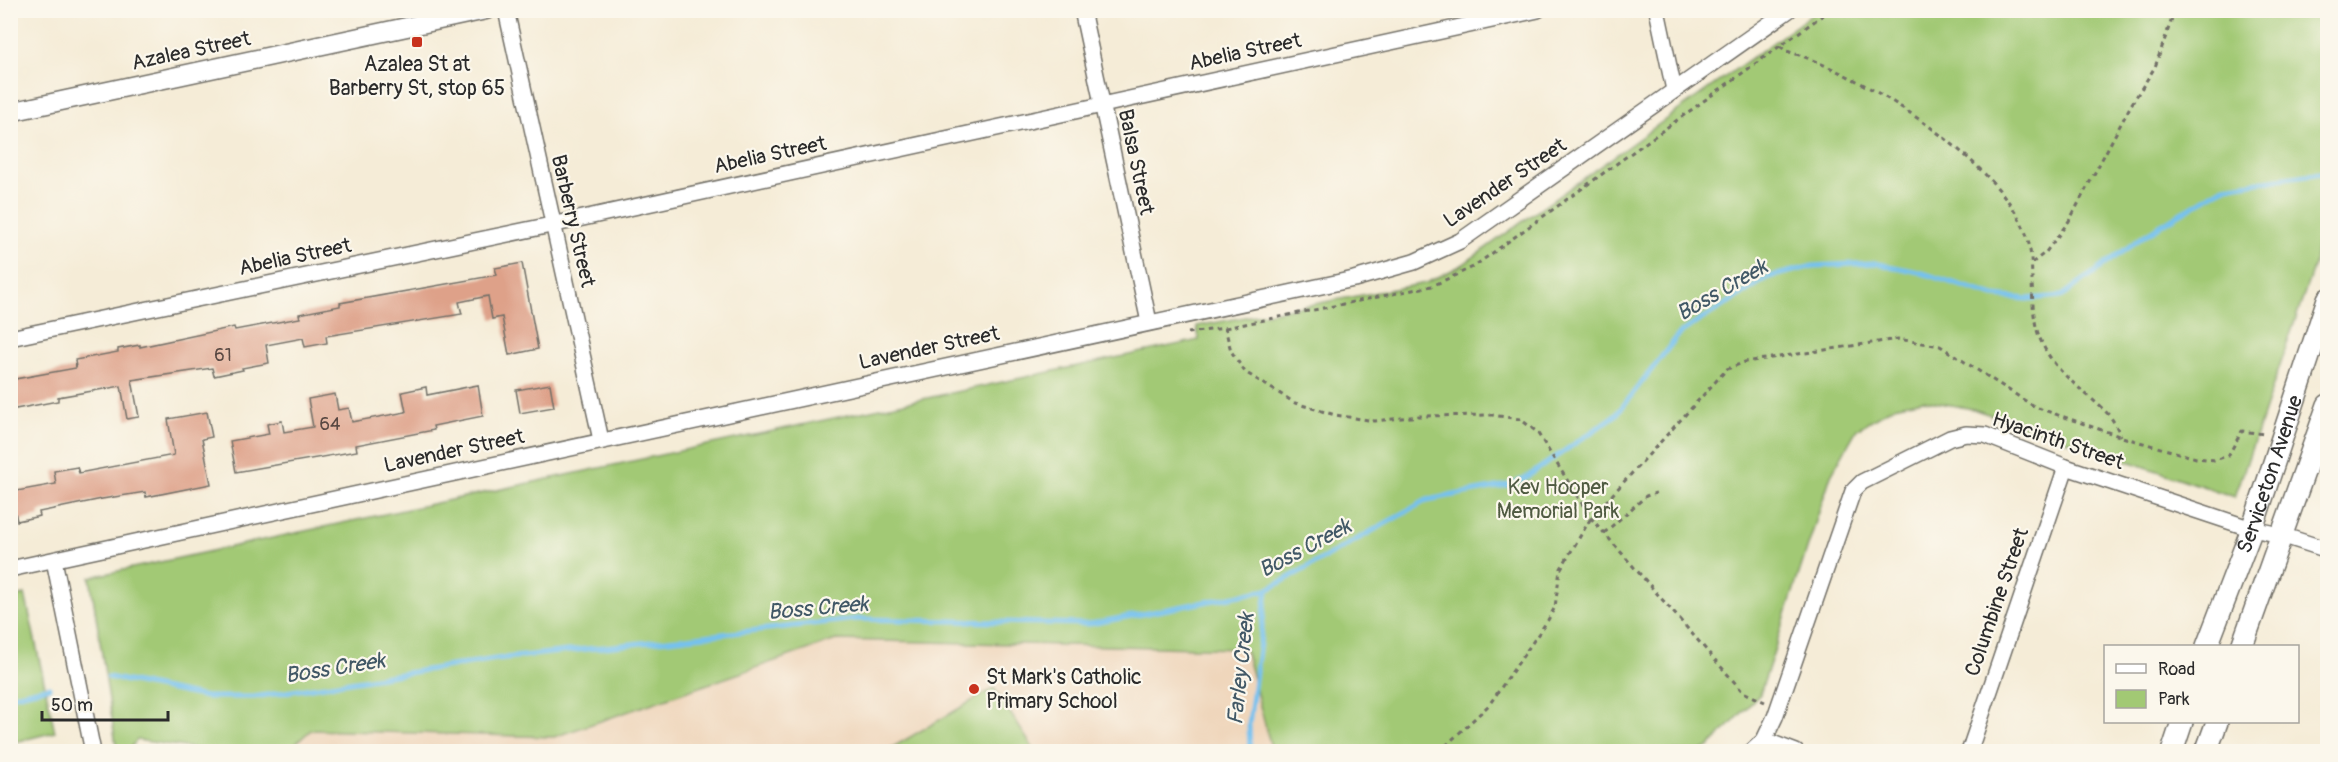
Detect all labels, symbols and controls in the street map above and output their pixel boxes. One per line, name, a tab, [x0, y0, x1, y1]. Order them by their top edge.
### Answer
street label: Azalea Street	[129, 25, 253, 77]
street label: Abelia Street	[1186, 27, 1304, 77]
marker: Azalea St at Barberry St, stop 65	[410, 35, 424, 49]
place label: Azalea St at Barberry St, stop 65	[329, 51, 505, 102]
street label: Balsa Street	[1112, 107, 1160, 218]
street label: Abelia Street	[711, 130, 829, 180]
street label: Lavender Street	[1438, 132, 1572, 234]
street label: Barberry Street	[545, 152, 601, 290]
street label: Abelia Street	[236, 232, 354, 282]
water label: Boss Creek	[1671, 252, 1774, 327]
street label: Lavender Street	[856, 320, 1002, 376]
house number: 61	[214, 344, 232, 367]
street label: Serviceton Avenue	[2230, 391, 2309, 557]
street label: Hyacinth Street	[1988, 406, 2128, 476]
house number: 64	[320, 413, 341, 436]
street label: Lavender Street	[381, 423, 527, 479]
park label: Kev Hooper Memorial Park	[1497, 474, 1619, 525]
water label: Boss Creek	[1254, 511, 1358, 584]
street label: Columbine Street	[1959, 524, 2035, 680]
water label: Boss Creek	[767, 590, 871, 626]
water label: Farley Creek	[1221, 610, 1261, 726]
legend	[2104, 645, 2299, 723]
water label: Boss Creek	[283, 646, 389, 690]
text: Road	[2158, 658, 2195, 681]
place label: St Mark's Catholic Primary School	[986, 664, 1142, 715]
marker: St Mark's Catholic Primary School	[967, 682, 981, 696]
scale bar	[42, 684, 168, 722]
text: Park	[2158, 688, 2190, 711]
text: 50 m	[51, 694, 93, 717]

